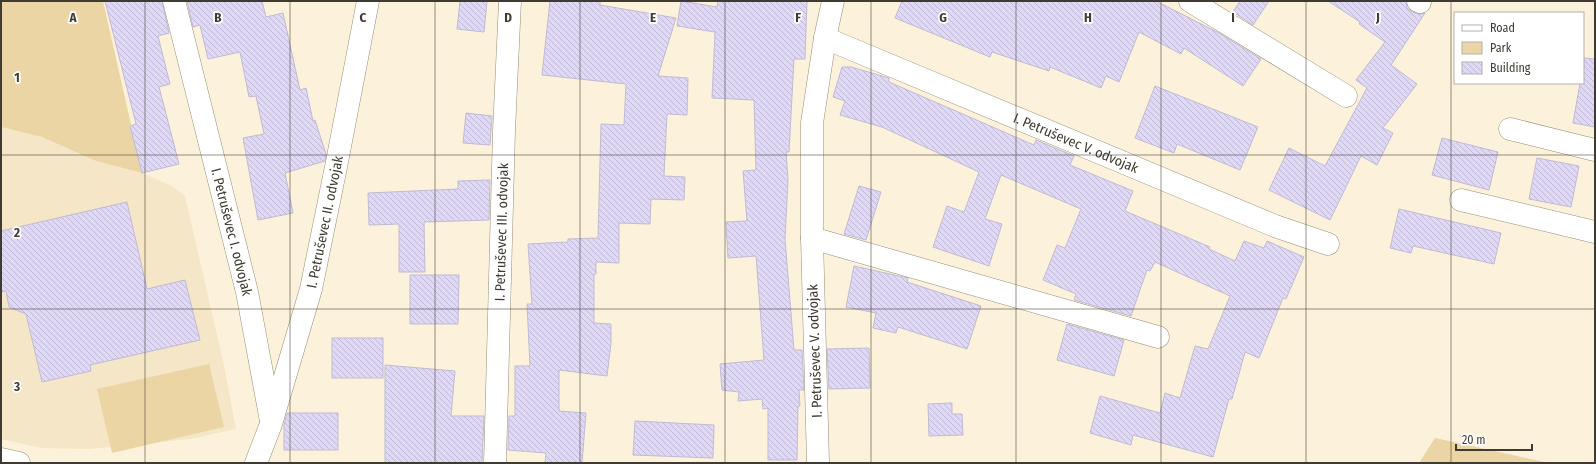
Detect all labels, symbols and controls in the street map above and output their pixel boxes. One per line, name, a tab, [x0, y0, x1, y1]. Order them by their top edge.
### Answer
text: A	[68, 10, 77, 25]
text: B	[214, 10, 222, 25]
text: C	[360, 10, 367, 25]
text: D	[504, 10, 512, 25]
text: E	[650, 10, 656, 25]
text: F	[795, 10, 801, 25]
text: G	[939, 10, 947, 25]
text: H	[1084, 10, 1092, 25]
text: I	[1231, 10, 1235, 25]
text: J	[1375, 10, 1380, 25]
legend	[1454, 12, 1584, 84]
text: Road	[1490, 21, 1515, 35]
text: Park	[1490, 41, 1512, 55]
text: Building	[1490, 61, 1531, 75]
text: 1	[14, 70, 20, 85]
street label: I. Petruševec V. odvojak	[1011, 109, 1141, 177]
street label: I. Petruševec II. odvojak	[303, 154, 347, 290]
street label: I. Petruševec III. odvojak	[491, 162, 512, 302]
street label: I. Petruševec I. odvojak	[208, 166, 256, 298]
text: 2	[13, 225, 20, 240]
street label: I. Petruševec V. odvojak	[804, 283, 826, 418]
text: 3	[13, 379, 20, 394]
scale bar	[1456, 426, 1532, 452]
text: 20 m	[1462, 433, 1486, 447]

